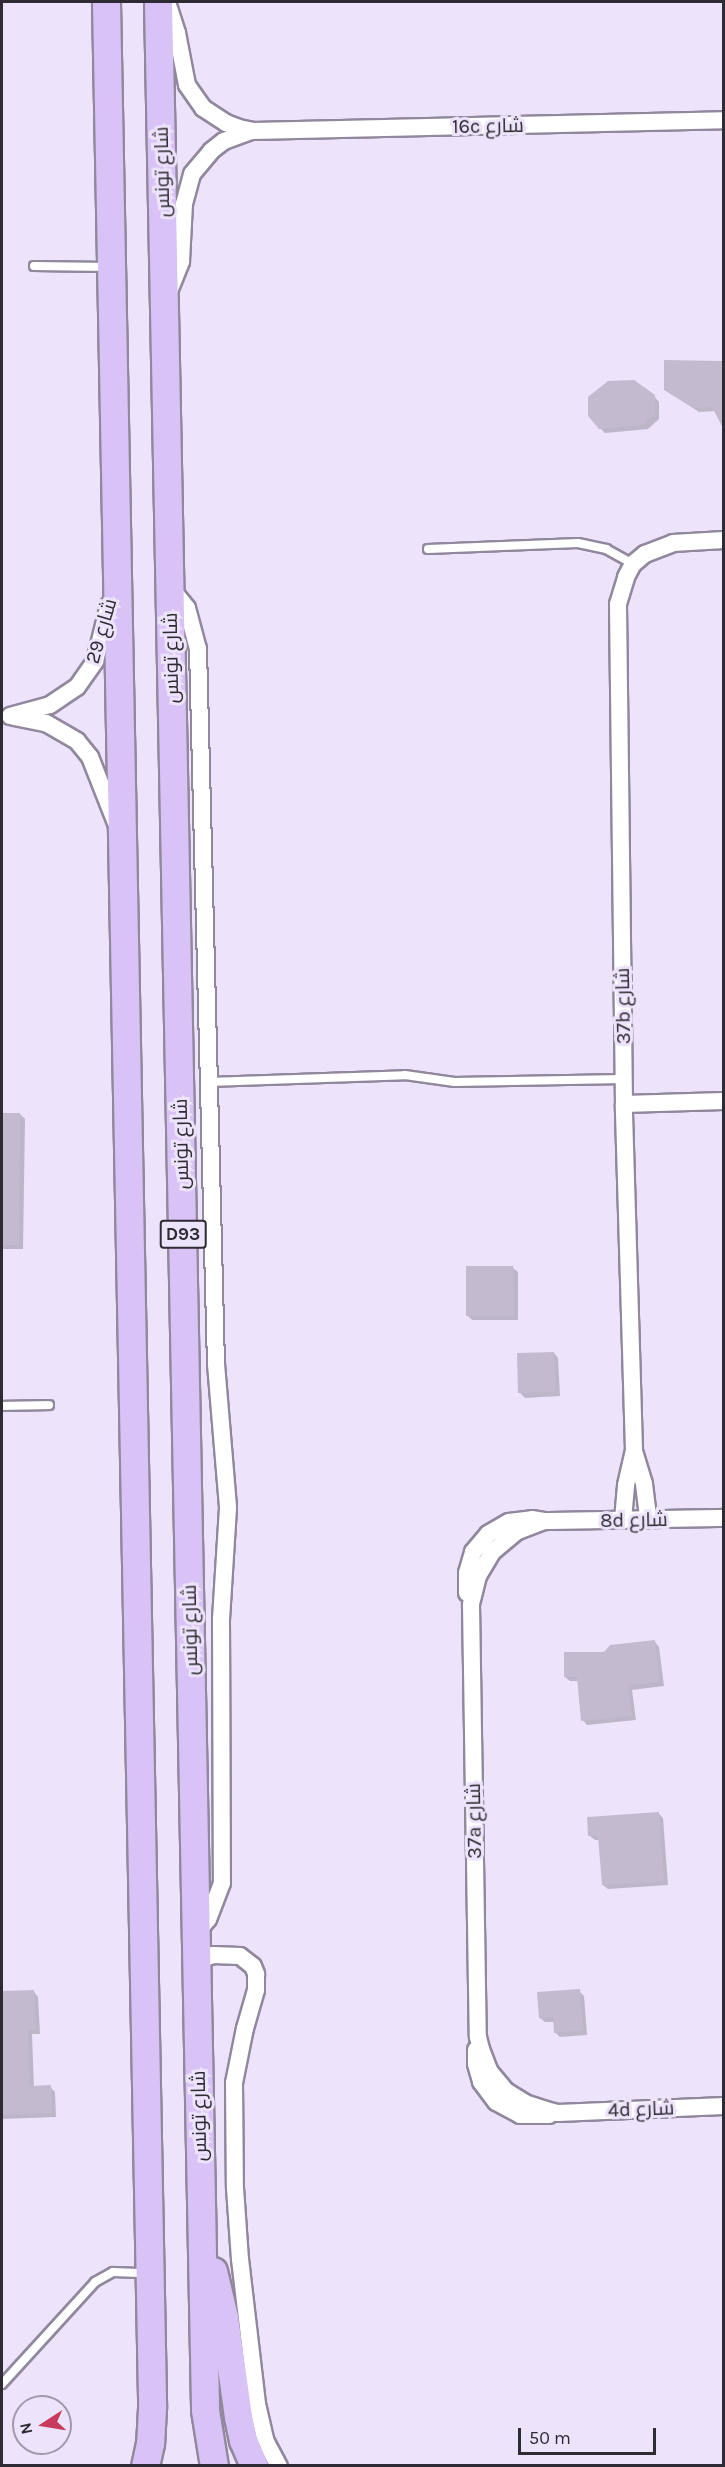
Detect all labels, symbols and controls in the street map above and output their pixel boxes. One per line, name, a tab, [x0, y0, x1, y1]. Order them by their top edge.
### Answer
street label: 16c شارع	[452, 113, 524, 139]
street label: شارع تونس	[149, 126, 175, 218]
street label: شارع 29	[80, 596, 122, 666]
street label: شارع تونس	[158, 612, 184, 704]
street label: 37b شارع	[610, 968, 636, 1044]
street label: شارع تونس	[168, 1098, 194, 1190]
road number: D93	[159, 1219, 207, 1249]
street label: 8d شارع	[600, 1507, 668, 1533]
street label: شارع تونس	[177, 1584, 203, 1676]
street label: 37a شارع	[461, 1783, 487, 1859]
street label: شارع تونس	[186, 2070, 212, 2162]
street label: 4d شارع	[607, 2096, 675, 2122]
north arrow	[12, 2395, 72, 2455]
scale bar	[521, 2416, 659, 2454]
text: N	[15, 2421, 36, 2436]
text: 50 m	[529, 2427, 571, 2449]

